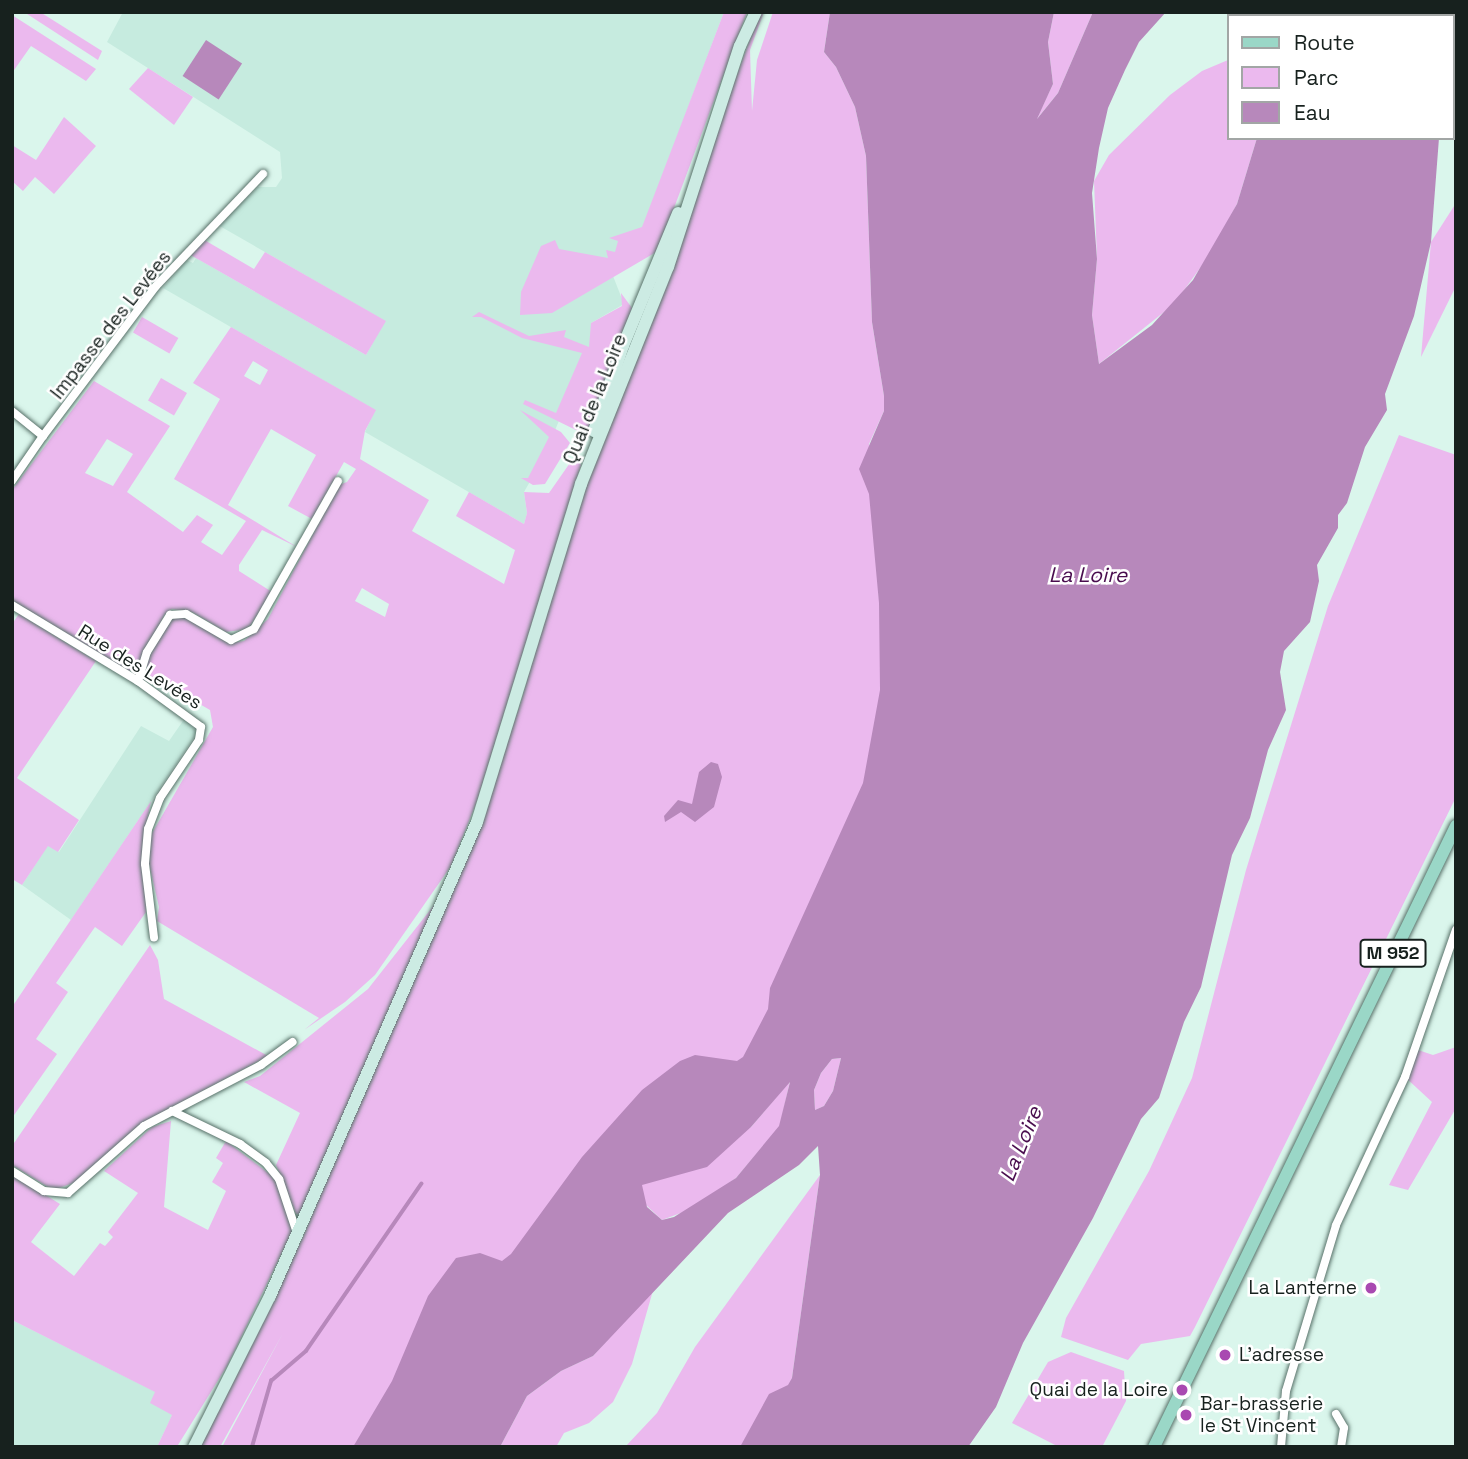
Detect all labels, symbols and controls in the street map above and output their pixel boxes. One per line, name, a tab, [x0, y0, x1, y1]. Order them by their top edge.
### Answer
legend	[1226, 14, 1454, 140]
text: Route	[1294, 29, 1355, 56]
text: Parc	[1294, 64, 1339, 91]
text: Eau	[1294, 99, 1331, 126]
street label: Impasse des Levées	[46, 246, 176, 404]
street label: Quai de la Loire	[559, 331, 631, 467]
water label: La Loire	[1049, 562, 1127, 588]
street label: Rue des Levées	[74, 620, 206, 714]
road number: M 952	[1358, 938, 1428, 968]
water label: La Loire	[995, 1103, 1047, 1185]
place label: La Lanterne	[1248, 1277, 1357, 1299]
marker: La Lanterne	[1363, 1280, 1379, 1296]
place label: L'adresse	[1239, 1344, 1324, 1366]
marker: L'adresse	[1217, 1347, 1233, 1363]
place label: Quai de la Loire	[1030, 1379, 1168, 1401]
marker: Quai de la Loire	[1174, 1382, 1190, 1398]
place label: Bar-brasserie le St Vincent	[1200, 1393, 1323, 1437]
marker: Bar-brasserie le St Vincent	[1178, 1407, 1194, 1423]

